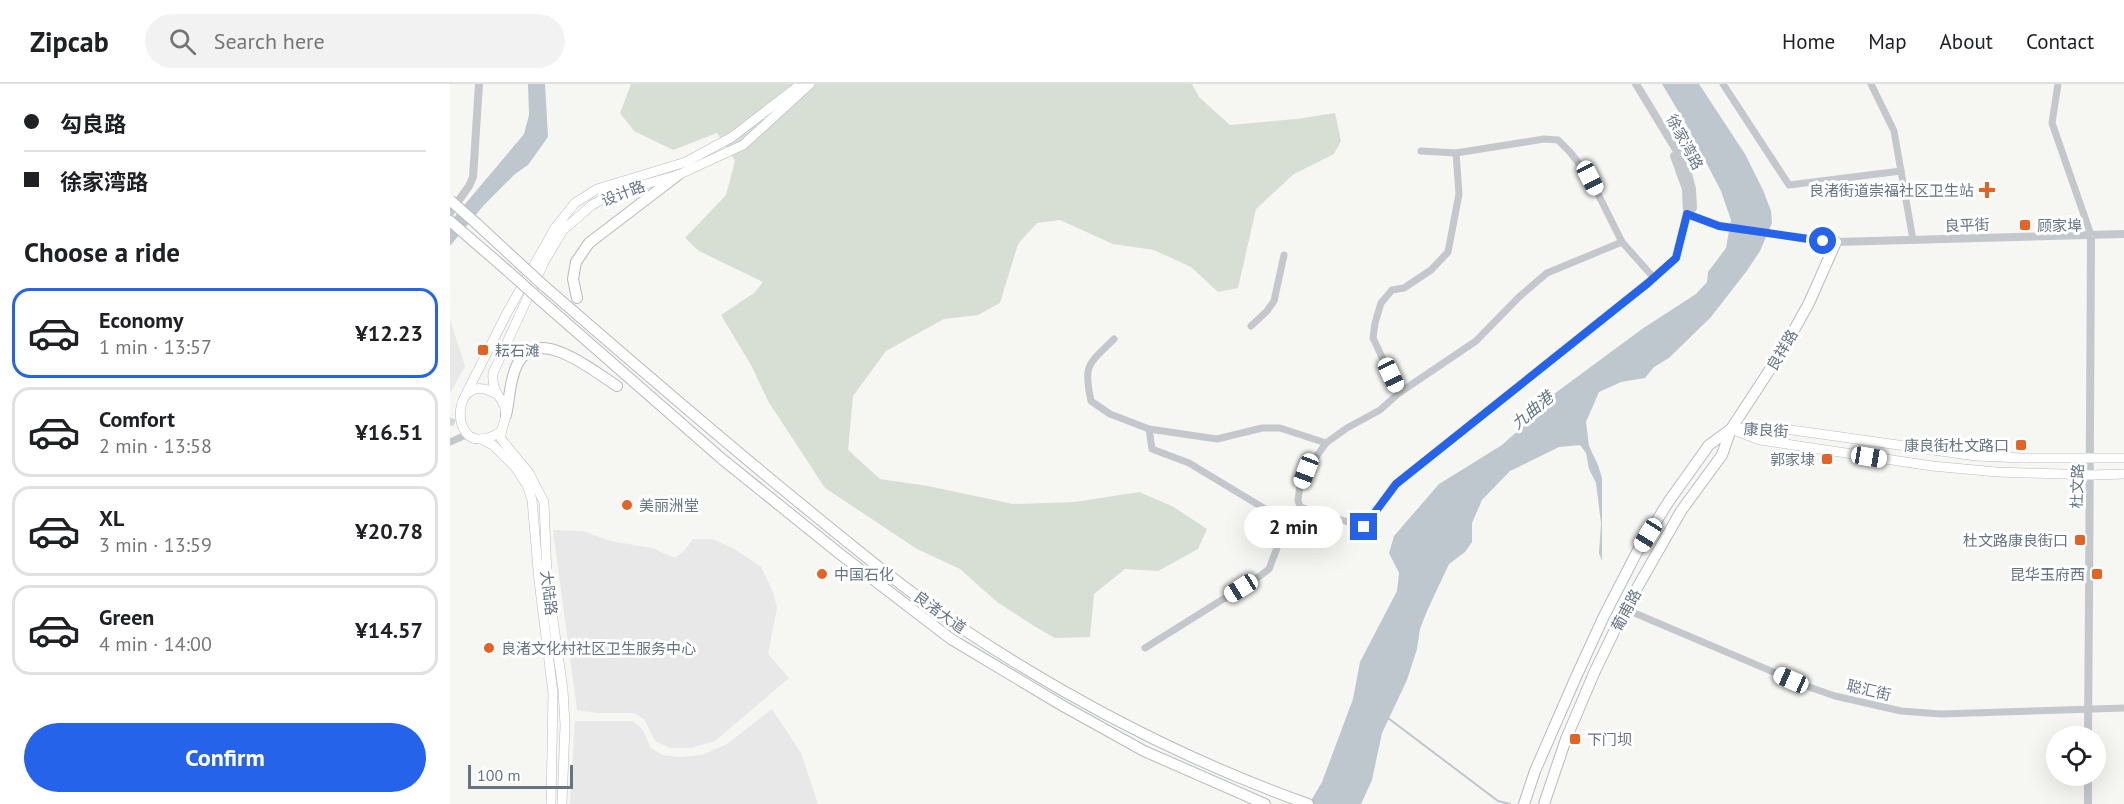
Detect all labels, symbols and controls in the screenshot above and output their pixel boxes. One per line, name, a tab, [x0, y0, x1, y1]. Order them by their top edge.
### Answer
search box	[145, 14, 565, 68]
text: Zipcab	[30, 23, 109, 60]
icon: search	[166, 25, 199, 58]
text: Search here	[214, 27, 325, 55]
text: Home	[1782, 28, 1835, 55]
text: Map	[1868, 28, 1907, 55]
text: About	[1940, 28, 1993, 55]
text: Contact	[2026, 28, 2094, 55]
text: 勾良路	[60, 110, 126, 138]
street label: 徐家湾路	[1663, 111, 1707, 173]
car	[1574, 158, 1606, 198]
text: 徐家湾路	[60, 168, 148, 196]
street label: 设计路	[599, 176, 647, 210]
place label: 良渚街道崇福社区卫生站	[1809, 181, 1974, 200]
marker: 良渚街道崇福社区卫生站	[1978, 181, 1996, 199]
street label: 良平街	[1944, 215, 1990, 235]
place label: 顾家埠	[2037, 216, 2082, 235]
marker: 顾家埠	[2018, 218, 2032, 232]
route start	[1809, 227, 1836, 254]
text: Choose a ride	[24, 235, 180, 269]
icon: car	[27, 306, 81, 360]
text: Economy	[99, 306, 183, 334]
text: ¥12.23	[355, 319, 423, 347]
street label: 良祥路	[1762, 326, 1802, 374]
text: 1 min · 13:57	[99, 334, 212, 360]
place label: 耘石滩	[495, 341, 540, 360]
marker: 耘石滩	[476, 343, 490, 357]
car	[1375, 355, 1407, 395]
water label: 九曲港	[1507, 386, 1558, 433]
icon: car	[27, 405, 81, 459]
text: Comfort	[99, 405, 175, 433]
text: ¥16.51	[355, 418, 423, 446]
street label: 康良街	[1743, 419, 1789, 441]
text: 2 min · 13:58	[99, 433, 212, 459]
place label: 康良街杜文路口	[1904, 436, 2009, 455]
marker: 康良街杜文路口	[2014, 438, 2028, 452]
car	[1850, 445, 1888, 469]
place label: 郭家埭	[1770, 450, 1815, 469]
car	[1291, 451, 1321, 491]
marker: 郭家埭	[1820, 452, 1834, 466]
street label: 杜文路	[2067, 463, 2087, 509]
place label: 美丽洲堂	[639, 496, 699, 515]
marker: 美丽洲堂	[620, 498, 634, 512]
icon: car	[27, 504, 81, 558]
text: XL	[99, 504, 124, 532]
callout: 2 min	[1244, 506, 1343, 548]
route end	[1350, 513, 1377, 540]
text: 2 min	[1269, 514, 1318, 540]
car	[1631, 515, 1665, 555]
text: ¥20.78	[355, 517, 423, 545]
place label: 杜文路康良街口	[1963, 531, 2068, 550]
text: 3 min · 13:59	[99, 532, 212, 558]
marker: 杜文路康良街口	[2073, 533, 2087, 547]
place label: 中国石化	[834, 565, 894, 584]
place label: 昆华玉府西	[2010, 565, 2085, 584]
marker: 中国石化	[815, 567, 829, 581]
marker: 昆华玉府西	[2090, 567, 2104, 581]
street label: 大陆路	[537, 570, 561, 616]
car	[1221, 571, 1261, 605]
street label: 葡甫路	[1607, 586, 1645, 634]
street label: 良渚大道	[910, 587, 970, 637]
icon: car	[27, 603, 81, 657]
text: Green	[99, 603, 154, 631]
text: ¥14.57	[355, 616, 423, 644]
text: 4 min · 14:00	[99, 631, 212, 657]
place label: 良渚文化村社区卫生服务中心	[501, 639, 696, 658]
marker: 良渚文化村社区卫生服务中心	[482, 641, 496, 655]
car	[1771, 664, 1811, 696]
street label: 聪汇街	[1845, 676, 1893, 704]
button: Confirm	[24, 723, 426, 792]
map controls	[2046, 726, 2106, 786]
button: locate	[2046, 726, 2106, 786]
place label: 下门坝	[1587, 730, 1632, 749]
marker: 下门坝	[1568, 732, 1582, 746]
scale bar	[468, 762, 573, 790]
text: 100 m	[477, 765, 520, 785]

